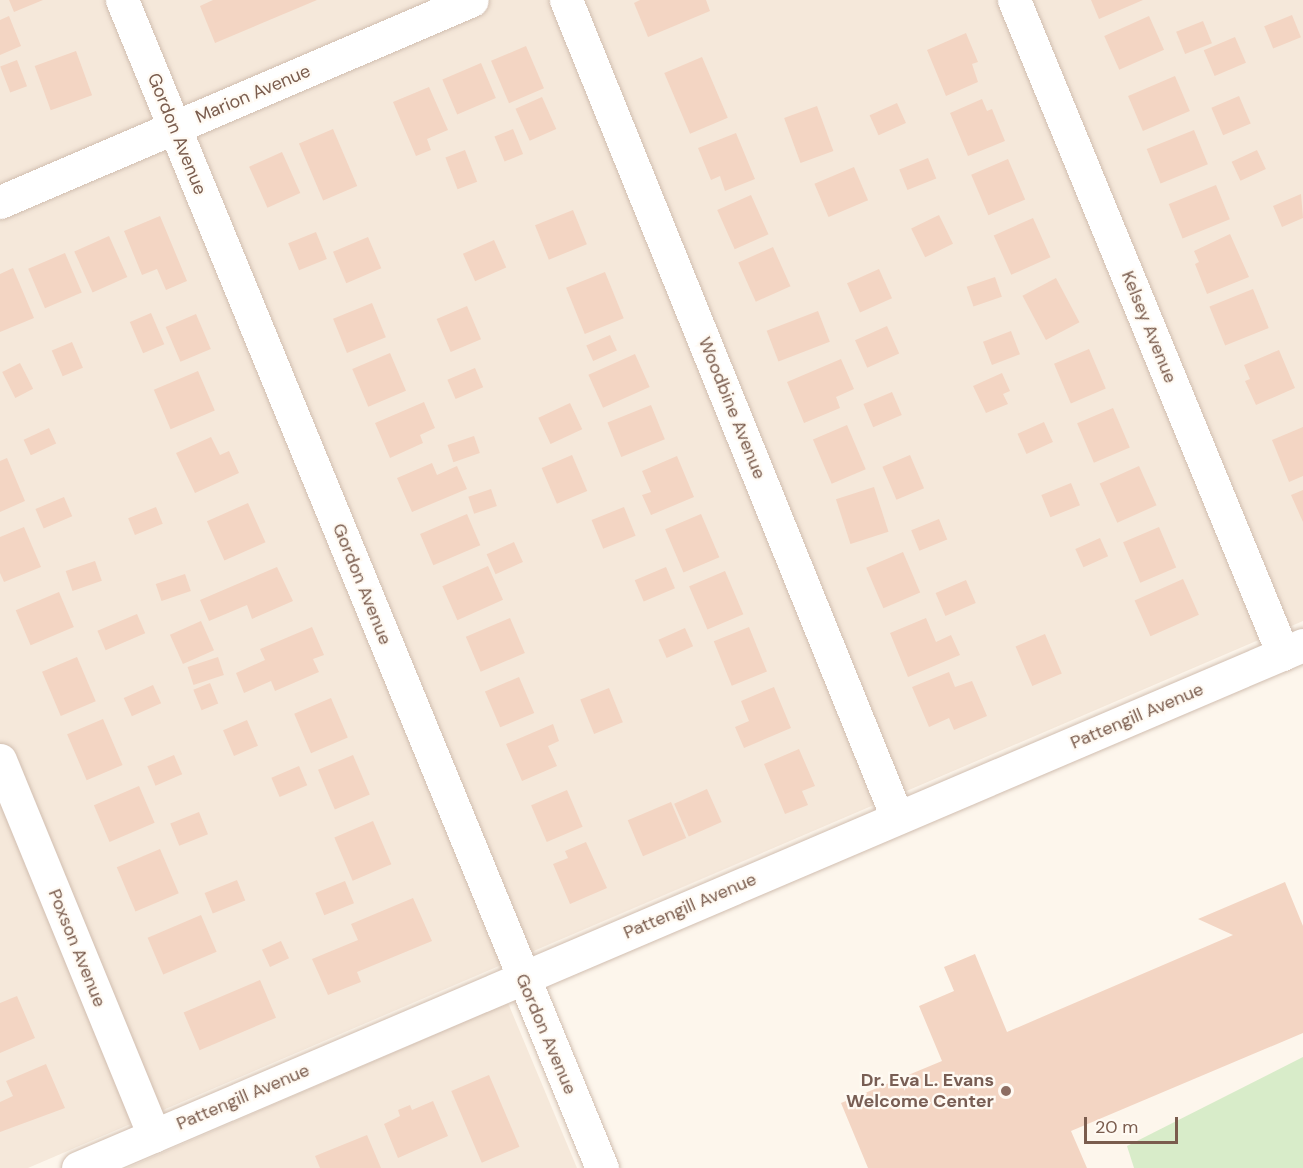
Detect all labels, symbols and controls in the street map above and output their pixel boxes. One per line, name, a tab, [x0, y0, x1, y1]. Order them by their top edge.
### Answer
street label: Marion Avenue	[192, 60, 314, 128]
street label: Gordon Avenue	[143, 70, 211, 198]
street label: Kelsey Avenue	[1117, 268, 1181, 386]
street label: Woodbine Avenue	[694, 334, 770, 482]
street label: Gordon Avenue	[328, 520, 396, 648]
street label: Pattengill Avenue	[1067, 678, 1207, 754]
street label: Pattengill Avenue	[620, 868, 760, 944]
street label: Poxson Avenue	[44, 886, 110, 1010]
street label: Gordon Avenue	[511, 970, 581, 1098]
street label: Pattengill Avenue	[173, 1059, 313, 1135]
place label: Dr. Eva L. Evans Welcome Center	[846, 1070, 994, 1112]
marker: Dr. Eva L. Evans Welcome Center	[999, 1084, 1013, 1098]
scale bar	[1087, 1105, 1182, 1143]
text: 20 m	[1095, 1115, 1138, 1139]

